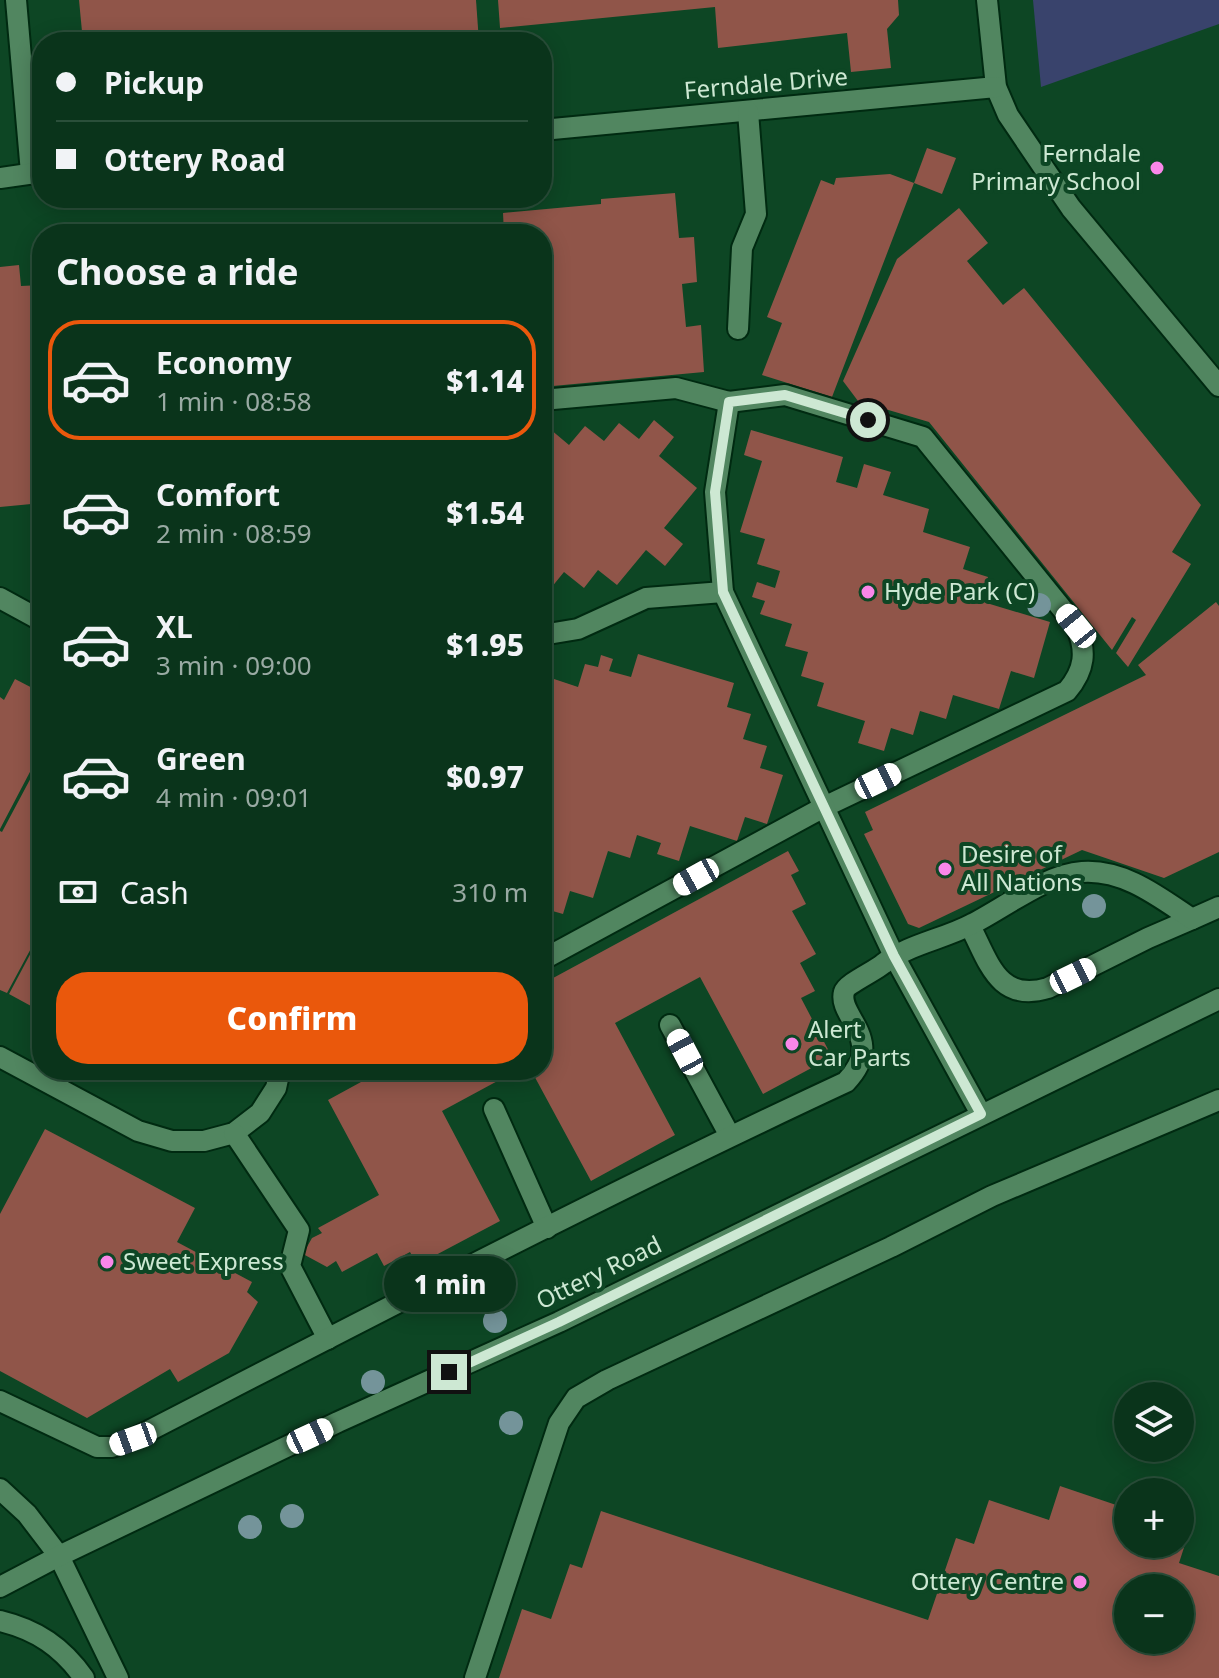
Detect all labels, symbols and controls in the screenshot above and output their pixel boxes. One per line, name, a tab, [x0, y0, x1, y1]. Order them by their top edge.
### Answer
street label: Ferndale Drive	[683, 59, 849, 106]
text: Pickup	[104, 62, 204, 103]
place label: Ferndale Primary School	[971, 136, 1141, 197]
text: Ottery Road	[104, 139, 285, 180]
marker: Ferndale Primary School	[1148, 159, 1166, 177]
text: Choose a ride	[56, 247, 298, 296]
text: Economy	[156, 342, 292, 383]
icon: car	[60, 344, 132, 416]
text: $1.14	[446, 360, 524, 401]
text: 1 min · 08:58	[156, 383, 312, 419]
route start	[850, 402, 886, 438]
text: Comfort	[156, 474, 280, 515]
icon: car	[60, 476, 132, 548]
text: $1.54	[446, 492, 524, 533]
text: 2 min · 08:59	[156, 515, 312, 551]
place label: Hyde Park (C)	[884, 574, 1035, 607]
marker: Hyde Park (C)	[859, 583, 877, 601]
car	[1052, 600, 1100, 652]
text: XL	[156, 606, 193, 647]
icon: car	[60, 608, 132, 680]
text: $1.95	[446, 624, 524, 665]
text: 3 min · 09:00	[156, 647, 312, 683]
text: Green	[156, 738, 246, 779]
icon: car	[60, 740, 132, 812]
text: $0.97	[446, 756, 524, 797]
car	[851, 760, 905, 802]
text: 4 min · 09:01	[156, 779, 312, 815]
place label: Desire of All Nations	[961, 837, 1082, 898]
car	[669, 855, 723, 899]
marker: Desire of All Nations	[936, 860, 954, 878]
icon: cash	[56, 870, 100, 914]
text: Cash	[120, 872, 189, 913]
text: 310 m	[452, 874, 528, 910]
car	[1046, 955, 1100, 997]
button: Confirm	[56, 972, 528, 1064]
place label: Alert Car Parts	[808, 1012, 911, 1073]
car	[663, 1025, 707, 1079]
marker: Alert Car Parts	[783, 1035, 801, 1053]
street label: Ottery Road	[530, 1227, 667, 1316]
place label: Sweet Express	[123, 1244, 284, 1277]
marker: Sweet Express	[98, 1253, 116, 1271]
callout: 1 min	[383, 1256, 515, 1312]
text: 1 min	[414, 1266, 486, 1302]
route end	[431, 1354, 467, 1390]
map controls	[1114, 1382, 1194, 1654]
button: layers	[1114, 1382, 1194, 1462]
car	[283, 1415, 337, 1457]
car	[106, 1420, 160, 1458]
button: +	[1114, 1478, 1194, 1558]
place label: Ottery Centre	[911, 1564, 1064, 1597]
marker: Ottery Centre	[1071, 1573, 1089, 1591]
button: −	[1114, 1574, 1194, 1654]

